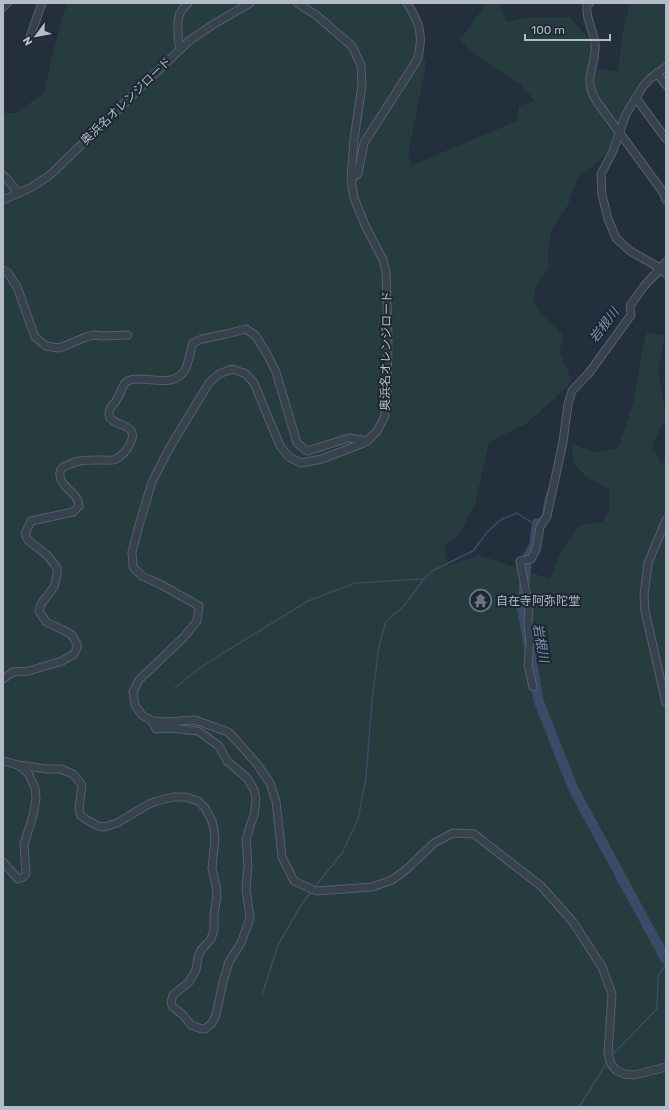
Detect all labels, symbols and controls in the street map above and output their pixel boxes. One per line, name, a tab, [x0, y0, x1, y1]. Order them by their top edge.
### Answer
north arrow	[16, 16, 56, 56]
scale bar	[525, 16, 610, 42]
text: 100 m	[531, 23, 565, 37]
text: N	[20, 34, 36, 48]
street label: 奥浜名オレンジロード	[78, 54, 174, 148]
street label: 奥浜名オレンジロード	[378, 291, 394, 411]
water label: 岩根川	[586, 303, 623, 345]
temple icon: 自在寺阿弥陀堂	[467, 588, 493, 614]
place label: 自在寺阿弥陀堂	[496, 594, 580, 608]
water label: 岩根川	[530, 622, 552, 665]

